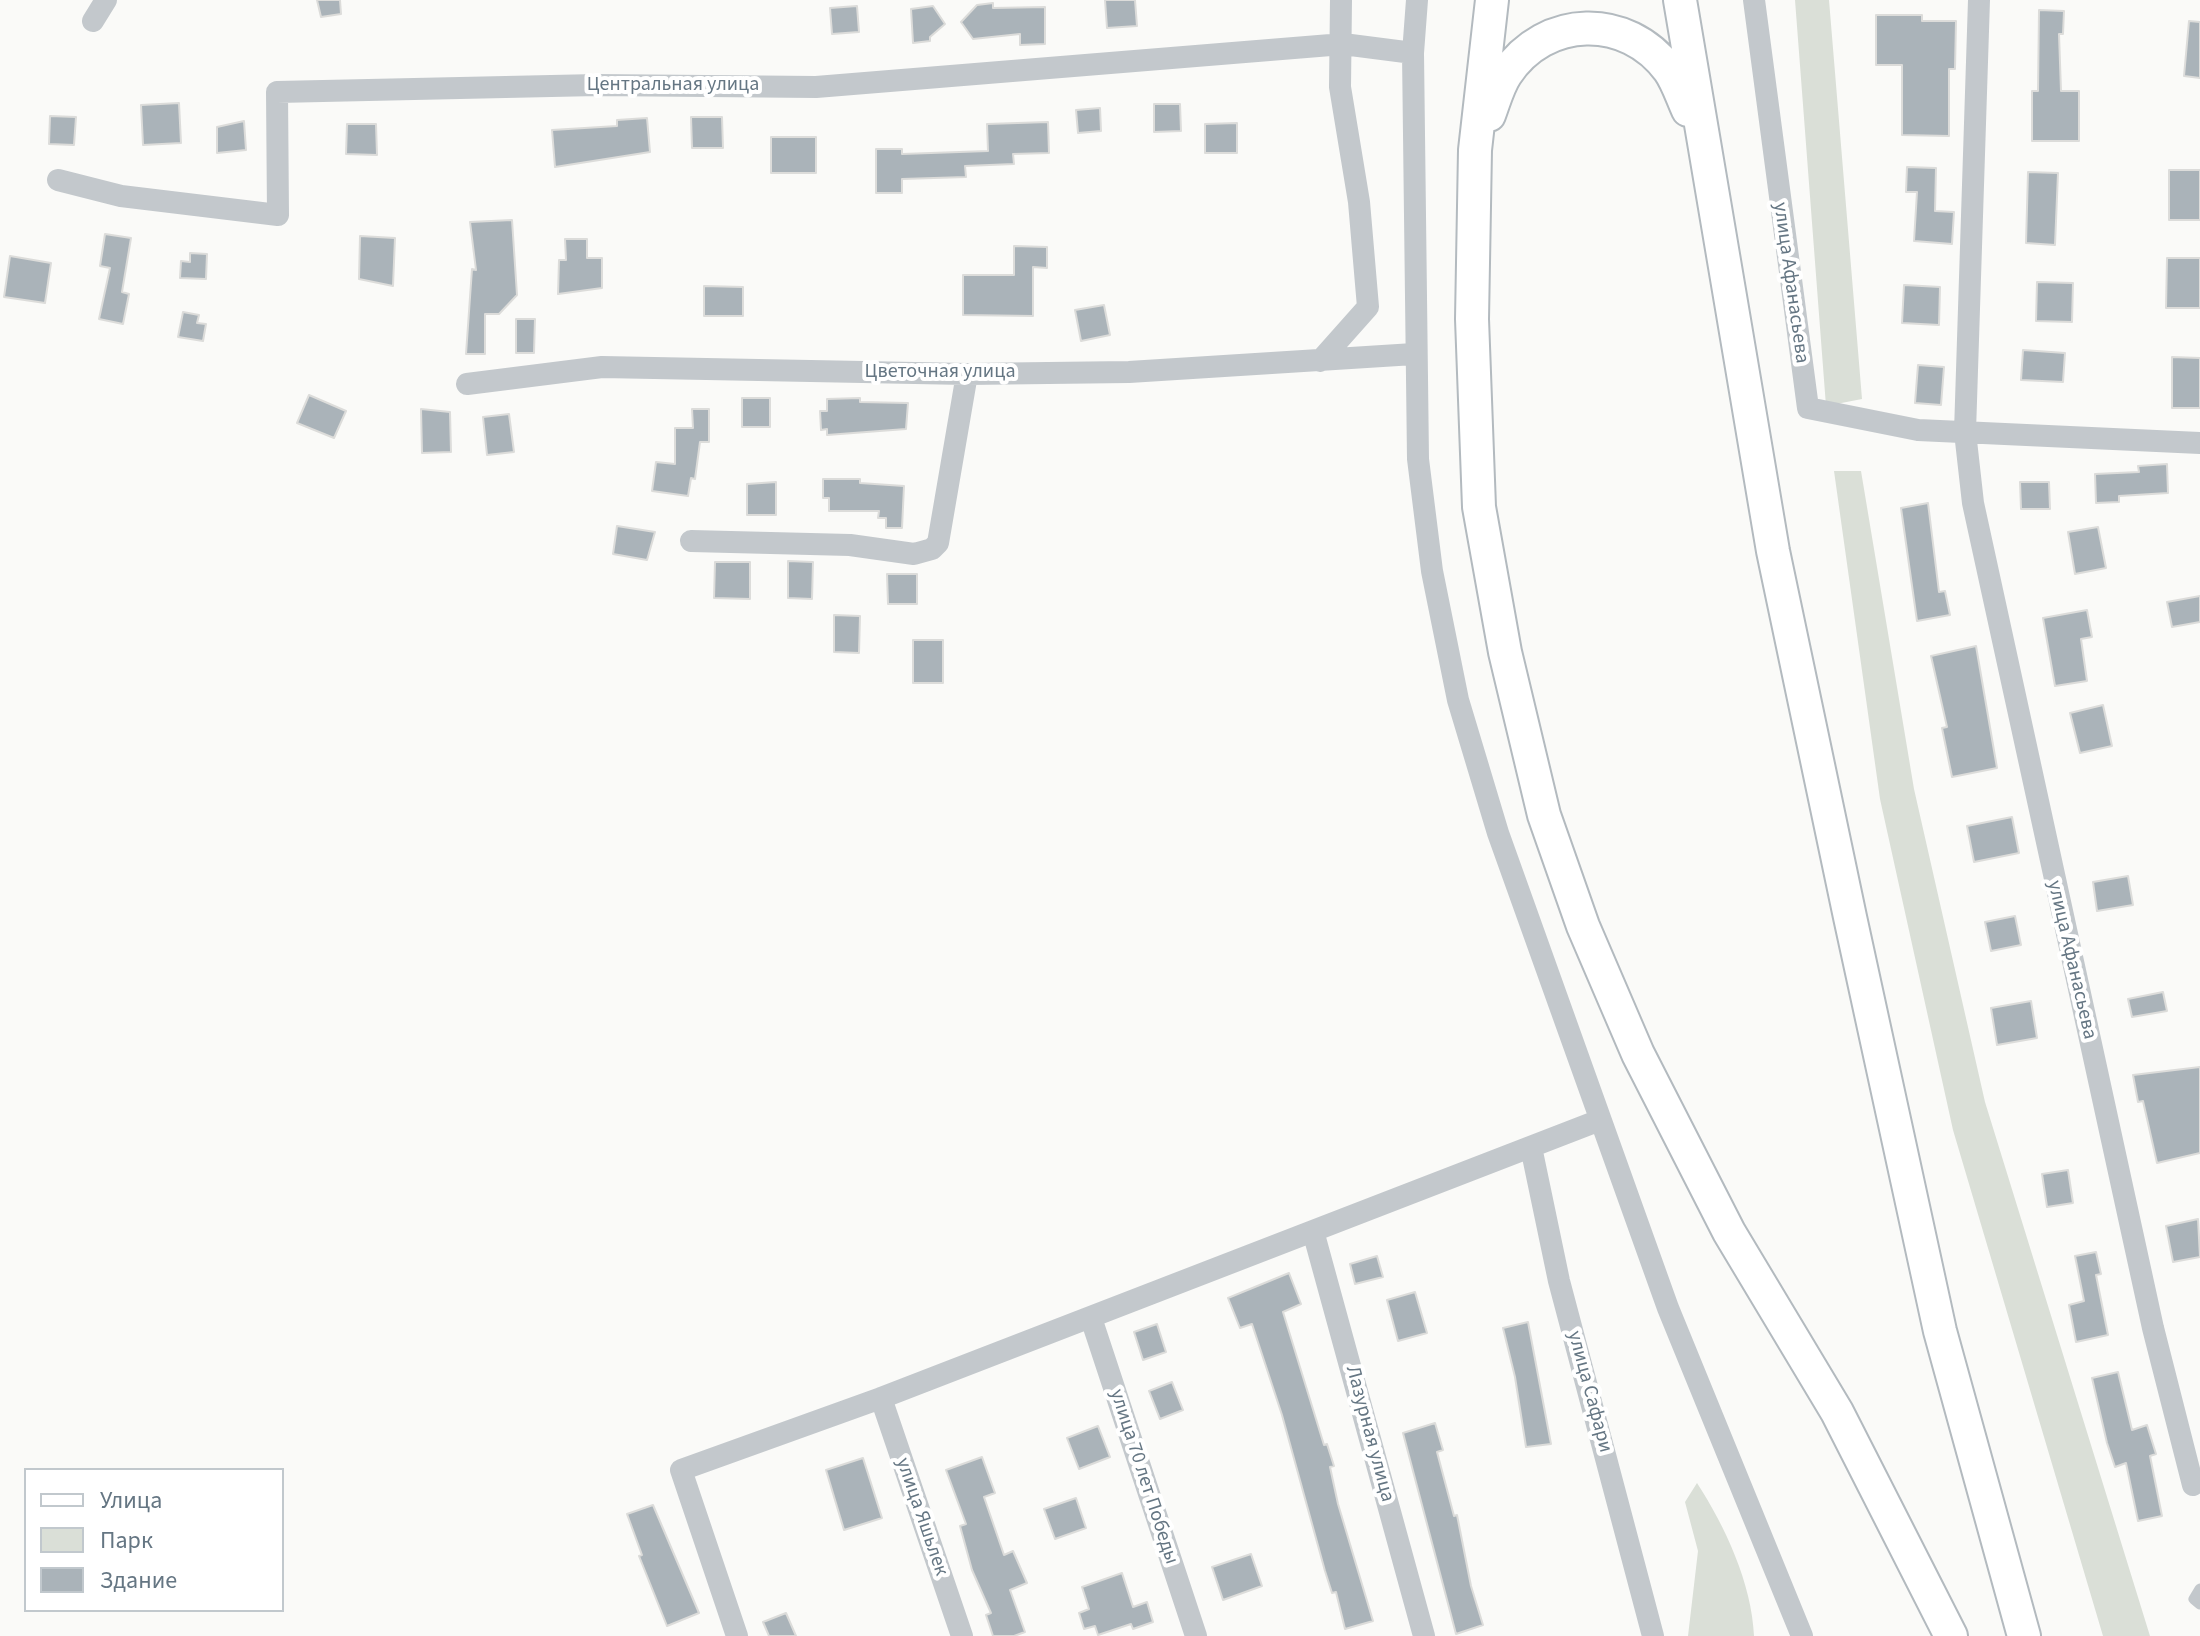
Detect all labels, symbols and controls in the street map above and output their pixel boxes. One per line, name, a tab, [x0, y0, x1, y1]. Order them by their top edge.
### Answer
street label: Центральная улица	[587, 74, 759, 98]
street label: улица Афанасьева	[1767, 201, 1813, 365]
street label: Цветочная улица	[865, 361, 1015, 385]
street label: улица Афанасьева	[2041, 878, 2101, 1042]
street label: улица Сафари	[1561, 1329, 1617, 1455]
street label: Лазурная улица	[1339, 1363, 1399, 1505]
street label: улица 70 лет Победы	[1103, 1386, 1183, 1568]
street label: улица Яшьлек	[890, 1455, 952, 1579]
legend	[24, 1468, 284, 1612]
text: Улица	[100, 1483, 162, 1518]
text: Парк	[100, 1523, 153, 1558]
text: Здание	[100, 1563, 177, 1598]

